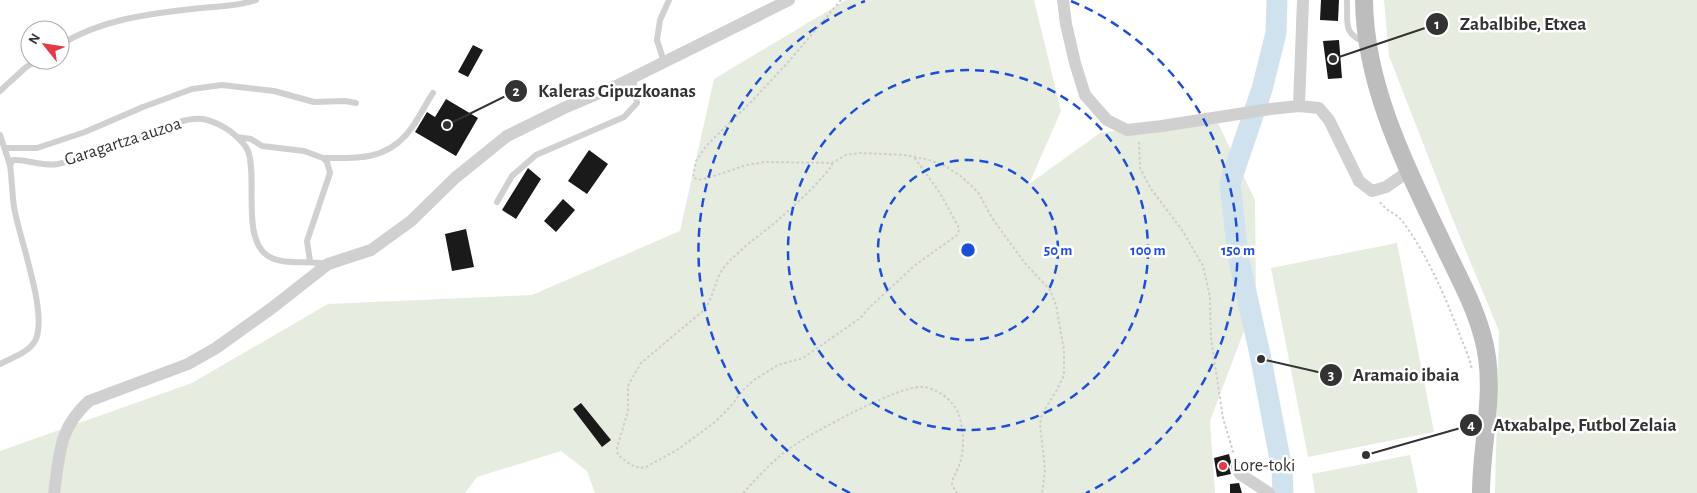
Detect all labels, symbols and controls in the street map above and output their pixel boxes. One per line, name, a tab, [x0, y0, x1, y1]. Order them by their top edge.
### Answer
callout: Zabalbibe, Etxea	[1424, 7, 1596, 41]
text: Zabalbibe, Etxea	[1460, 15, 1586, 34]
text: 1	[1434, 17, 1440, 32]
north arrow	[20, 20, 70, 70]
text: N	[26, 31, 43, 47]
callout: Kaleras Gipuzkoanas	[503, 74, 706, 108]
text: Kaleras Gipuzkoanas	[538, 82, 696, 101]
text: 2	[512, 84, 520, 99]
street label: Garagartza auzoa	[62, 115, 184, 169]
centre of rings	[959, 241, 977, 259]
text: 50 m	[1044, 243, 1072, 258]
text: 100 m	[1130, 243, 1166, 258]
text: 150 m	[1221, 243, 1255, 258]
callout: Aramaio ibaia	[1318, 358, 1470, 392]
text: Aramaio ibaia	[1353, 366, 1459, 385]
text: 3	[1328, 368, 1334, 383]
callout: Atxabalpe, Futbol Zelaia	[1459, 408, 1687, 442]
text: Atxabalpe, Futbol Zelaia	[1493, 416, 1677, 435]
text: 4	[1467, 418, 1475, 433]
place label: Lore-toki	[1233, 457, 1295, 475]
marker: Lore-toki	[1217, 460, 1229, 472]

